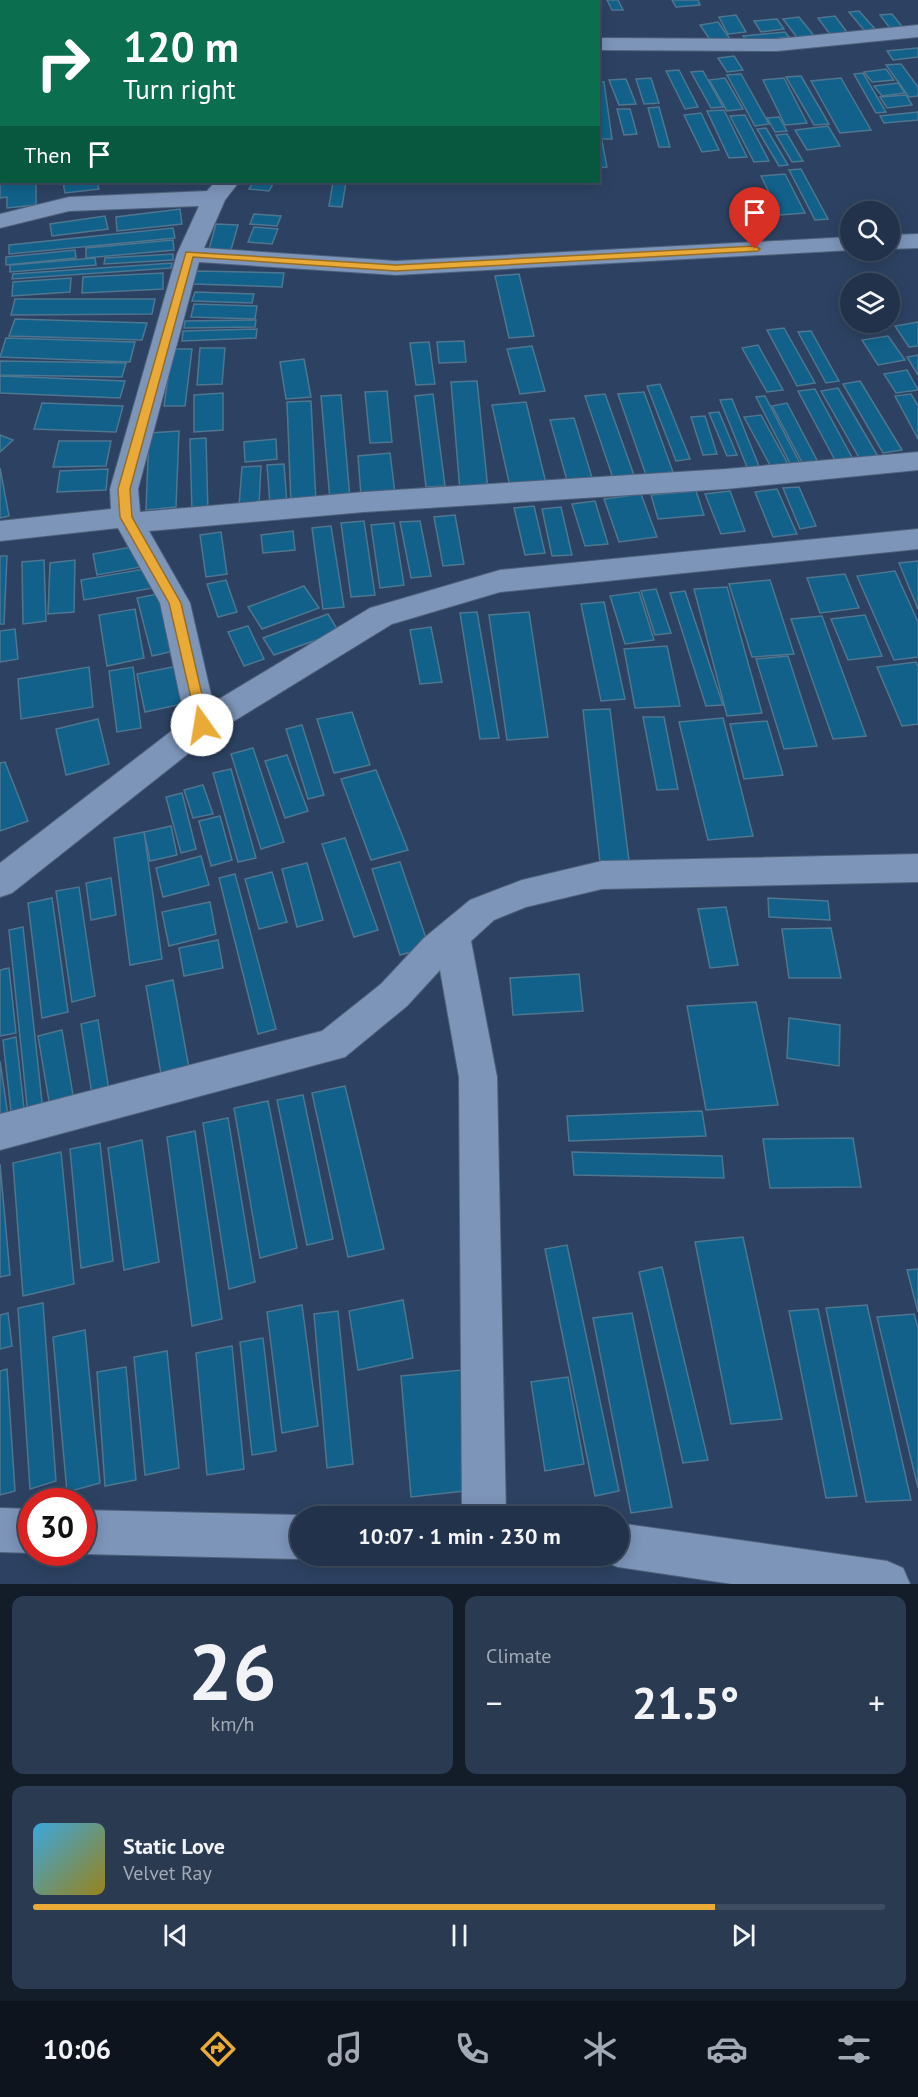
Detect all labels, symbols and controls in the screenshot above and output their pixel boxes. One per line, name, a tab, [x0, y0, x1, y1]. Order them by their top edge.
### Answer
text: 120 m	[123, 19, 239, 74]
icon: right	[24, 24, 102, 102]
text: Turn right	[123, 72, 236, 106]
icon: arrive	[83, 138, 116, 171]
text: Then	[24, 141, 71, 169]
pin	[729, 187, 780, 249]
icon: arrive	[738, 196, 771, 229]
map controls	[840, 201, 900, 333]
button: search	[840, 201, 900, 261]
button: layers	[840, 273, 900, 333]
position arrow	[170, 693, 234, 757]
speed limit sign: 30	[18, 1488, 96, 1566]
text: 10:07 · 1 min · 230 m	[358, 1522, 561, 1550]
text: 26	[188, 1621, 277, 1722]
text: Climate	[486, 1643, 552, 1669]
text: 21.5°	[632, 1673, 739, 1731]
text: −	[486, 1681, 503, 1724]
text: +	[868, 1681, 885, 1724]
text: km/h	[211, 1711, 254, 1737]
text: Static Love	[123, 1832, 225, 1860]
text: Velvet Ray	[123, 1860, 212, 1886]
icon: previous	[159, 1919, 192, 1952]
icon: pause	[443, 1919, 476, 1952]
icon: next	[727, 1919, 760, 1952]
icon: directions	[197, 2028, 239, 2070]
icon: music	[324, 2028, 366, 2070]
icon: phone	[451, 2028, 493, 2070]
icon: climate	[579, 2028, 621, 2070]
icon: car	[706, 2028, 748, 2070]
icon: filters	[833, 2028, 875, 2070]
text: 10:06	[43, 2032, 111, 2066]

